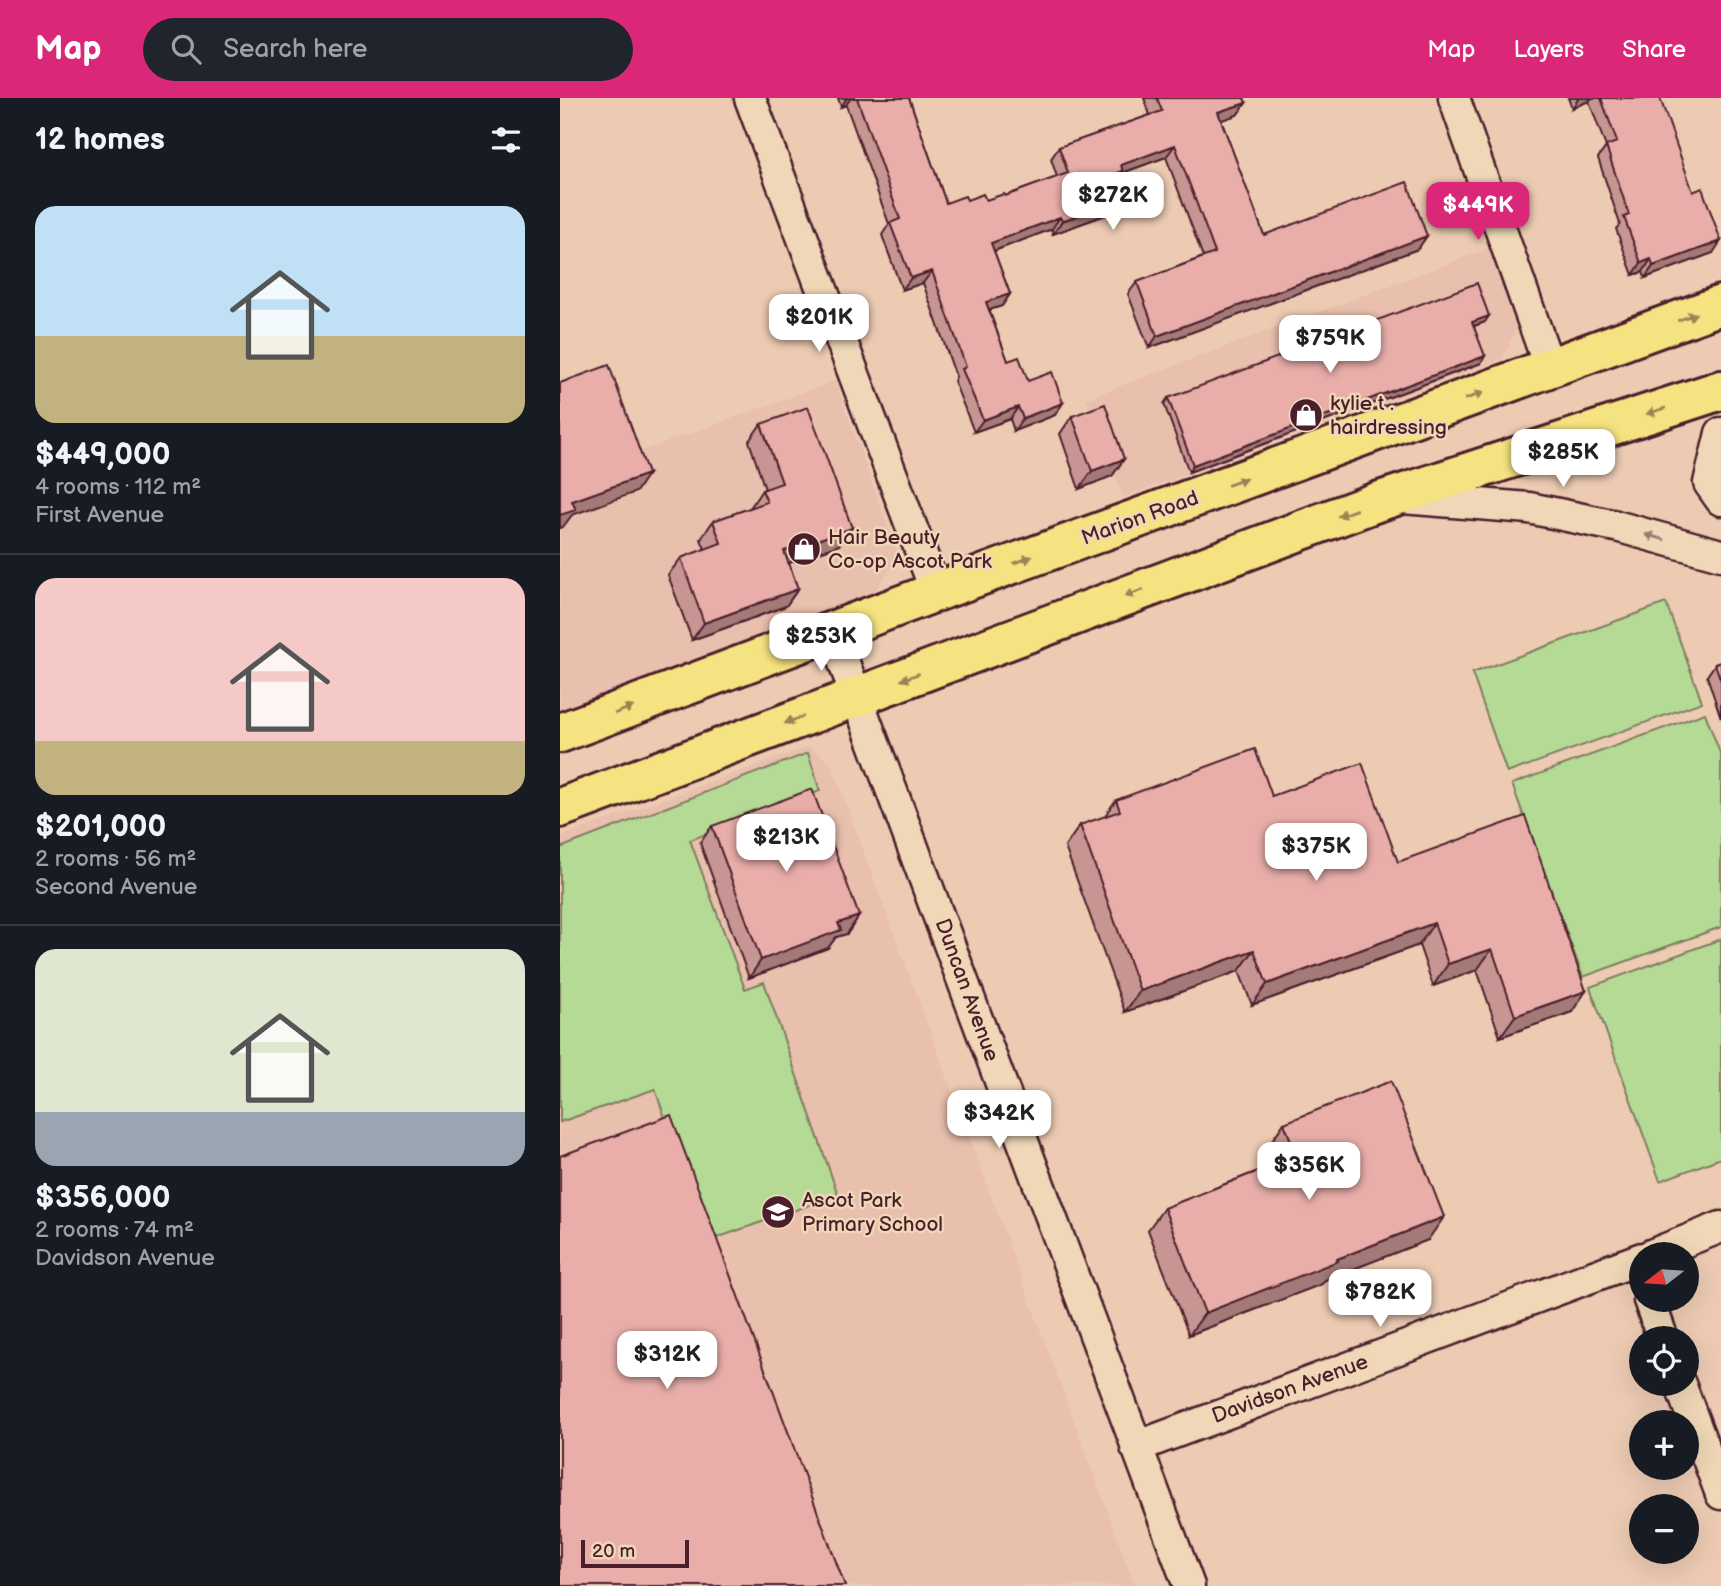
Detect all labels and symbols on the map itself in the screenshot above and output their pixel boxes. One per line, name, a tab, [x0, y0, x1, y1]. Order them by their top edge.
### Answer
pin: $272K	[1064, 172, 1162, 232]
pin: $449K	[1429, 183, 1527, 242]
pin: $201K	[770, 294, 868, 354]
one-way arrow	[1676, 312, 1697, 323]
pin: $759K	[1281, 316, 1379, 375]
place label: kylie t . hairdressing	[1330, 391, 1447, 440]
one-way arrow	[1463, 391, 1484, 402]
shop icon: kylie t . hairdressing	[1287, 396, 1325, 434]
one-way arrow	[1646, 406, 1667, 417]
pin: $285K	[1514, 430, 1612, 489]
one-way arrow	[1226, 477, 1247, 488]
street label: Marion Road	[1078, 485, 1202, 551]
one-way arrow	[1337, 508, 1358, 519]
place label: Hair Beauty Co-op Ascot Park	[828, 525, 993, 574]
shop icon: Hair Beauty Co-op Ascot Park	[785, 530, 823, 568]
one-way arrow	[1644, 531, 1666, 542]
one-way arrow	[1012, 554, 1033, 565]
one-way arrow	[1123, 588, 1144, 599]
pin: $253K	[772, 614, 870, 673]
one-way arrow	[900, 671, 921, 682]
one-way arrow	[613, 704, 634, 715]
one-way arrow	[783, 715, 804, 726]
pin: $213K	[737, 814, 835, 874]
pin: $375K	[1267, 824, 1365, 883]
street label: Duncan Avenue	[930, 915, 1004, 1065]
pin: $342K	[950, 1090, 1048, 1150]
pin: $356K	[1260, 1142, 1358, 1202]
place label: Ascot Park Primary School	[802, 1188, 943, 1237]
school or university icon: Ascot Park Primary School	[759, 1193, 797, 1231]
north arrow	[1629, 1242, 1699, 1312]
pin: $782K	[1331, 1270, 1429, 1329]
pin: $312K	[618, 1332, 716, 1391]
street label: Davidson Avenue	[1209, 1349, 1371, 1429]
scale bar	[581, 1537, 690, 1569]

